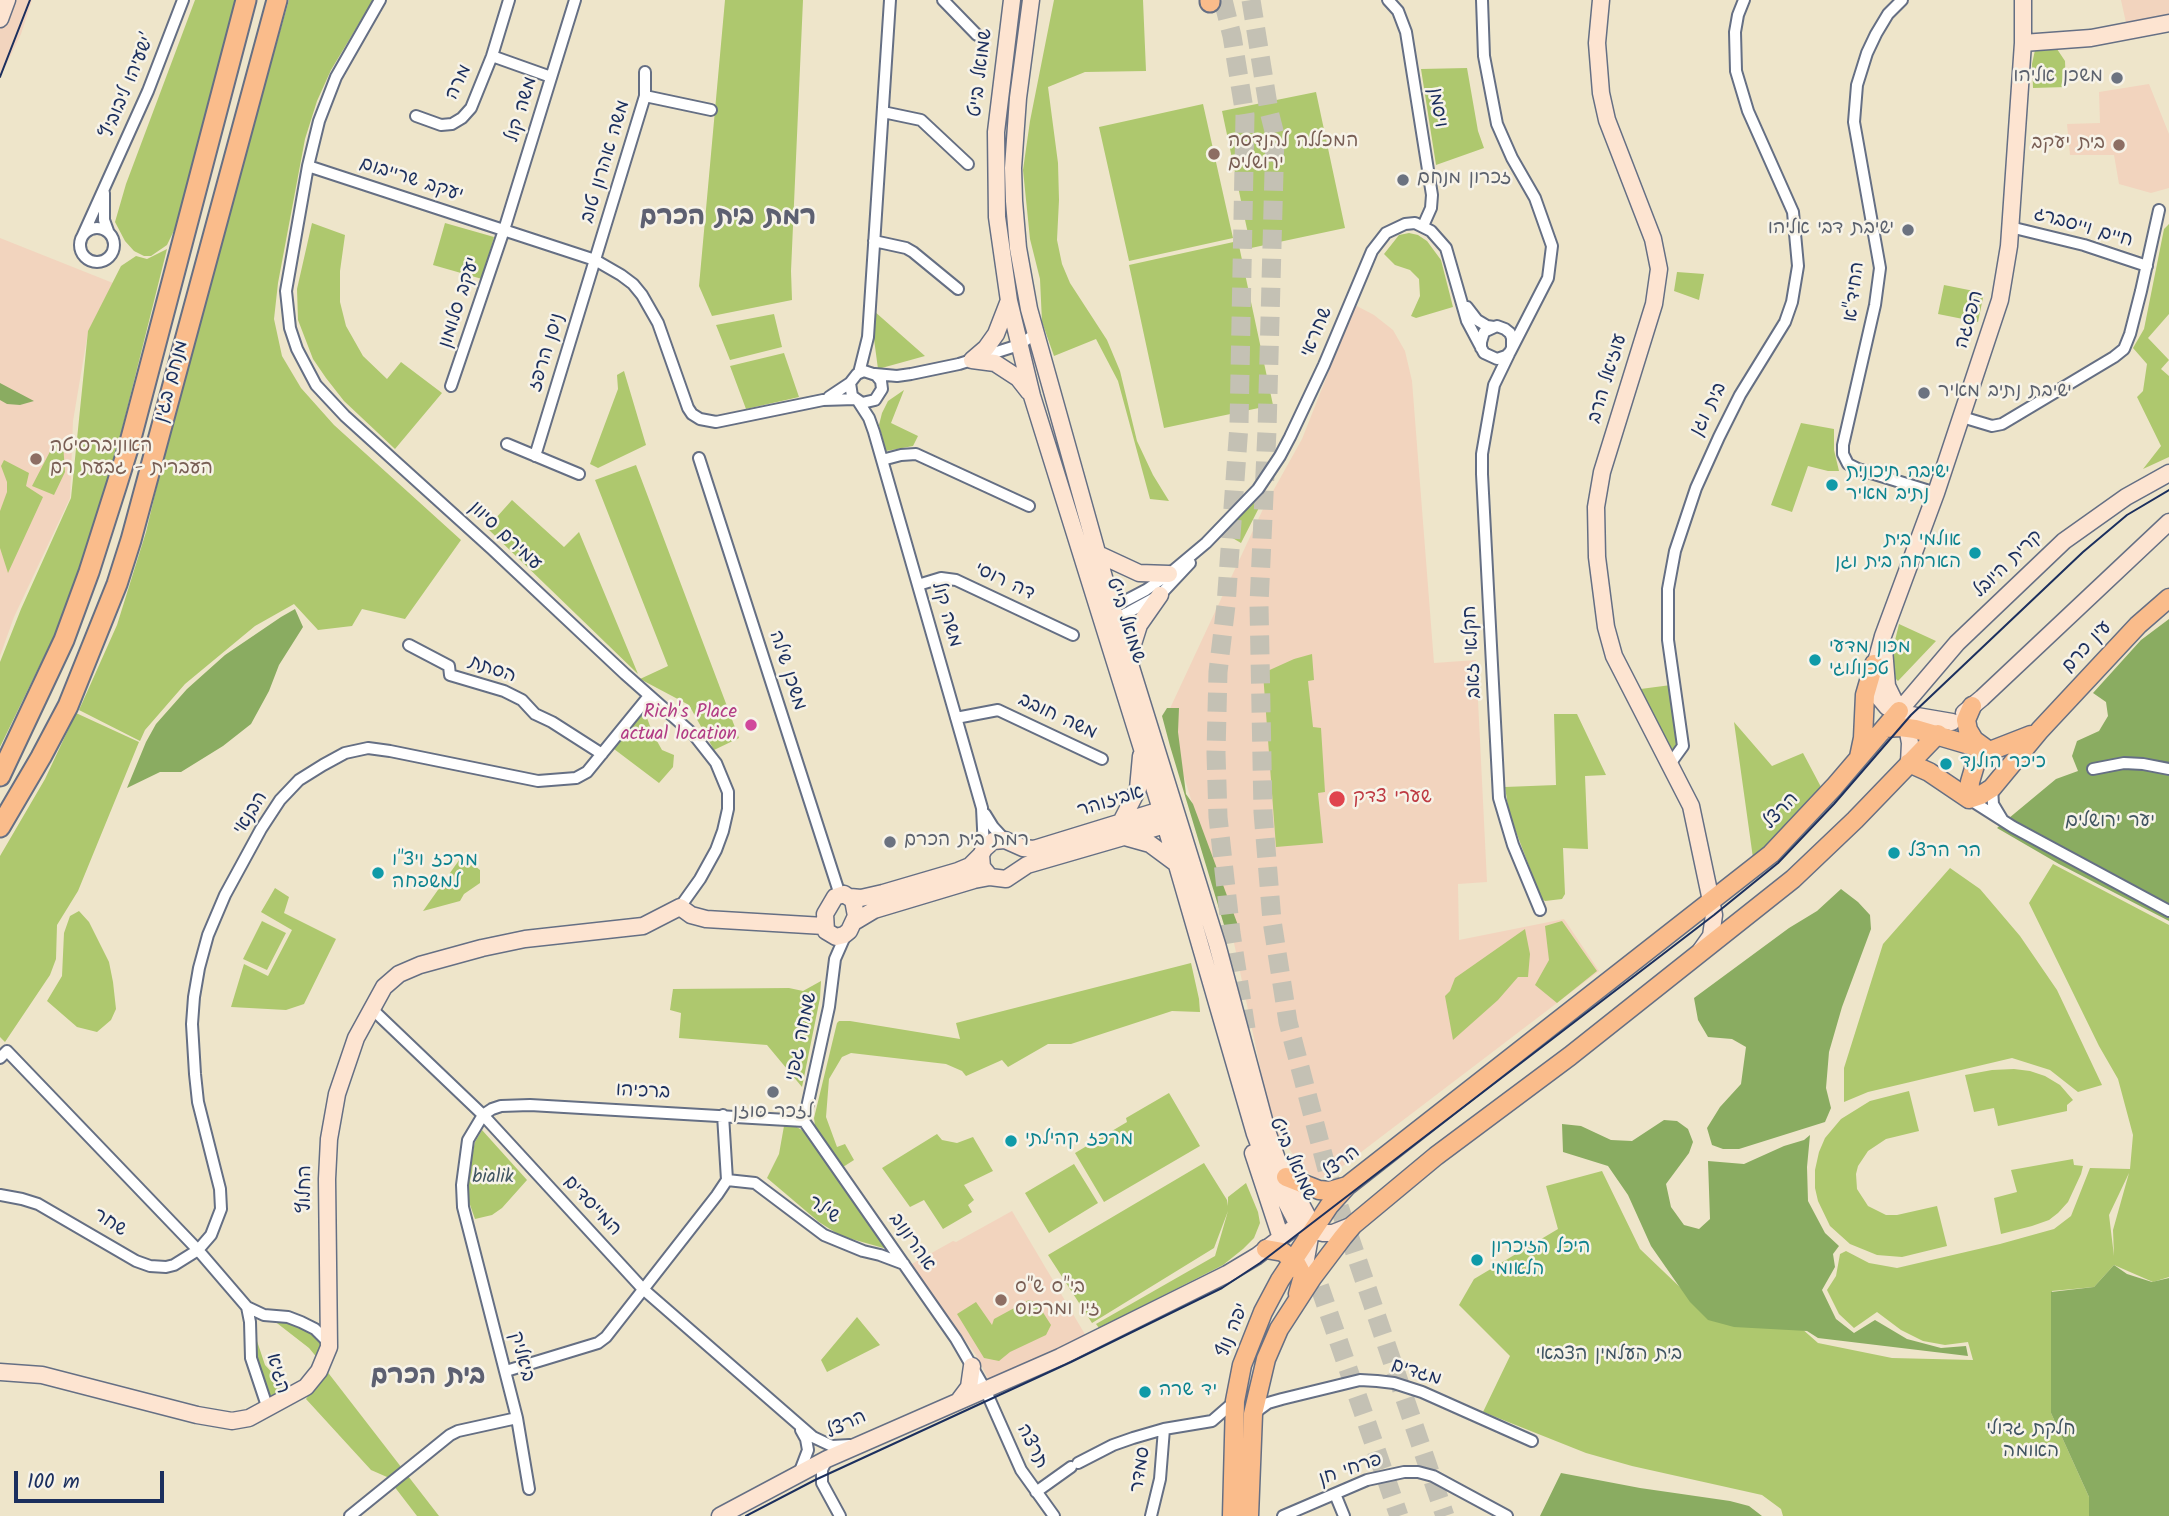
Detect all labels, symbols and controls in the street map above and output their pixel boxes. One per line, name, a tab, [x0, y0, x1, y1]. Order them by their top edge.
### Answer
street label: שמואל בייט	[965, 27, 999, 119]
street label: ישעיהו ליבוביץ'	[97, 32, 161, 142]
street label: מרה	[442, 62, 478, 104]
place label: משכן אליהו	[2013, 67, 2103, 89]
marker: משכן אליהו	[2109, 70, 2125, 86]
street label: משה קול	[502, 75, 544, 145]
street label: ויסמן	[1422, 87, 1450, 129]
street label: משה אהרון טוב	[578, 98, 636, 226]
place label: המכללה להנדסה ירושלים	[1228, 132, 1358, 176]
place label: בית יעקב	[2031, 134, 2105, 156]
marker: בית יעקב	[2111, 137, 2127, 153]
marker: המכללה להנדסה ירושלים	[1206, 146, 1222, 162]
street label: יעקב שרייבום	[356, 154, 466, 208]
place label: זכרון מנחם	[1417, 169, 1511, 191]
marker: זכרון מנחם	[1395, 172, 1411, 188]
district label: רמת בית הכרם	[640, 204, 816, 236]
street label: חיים וייסברג	[2031, 204, 2135, 254]
place label: ישיבת דבי אליהו	[1768, 219, 1894, 241]
marker: ישיבת דבי אליהו	[1900, 222, 1916, 238]
street label: יעקב סלומון	[436, 255, 486, 351]
street label: החיד"א	[1841, 261, 1871, 323]
street label: הפסגה	[1952, 288, 1990, 352]
street label: שחראי	[1297, 304, 1339, 362]
street label: ניסן הרפז	[525, 311, 571, 395]
street label: עוזיאל הרב	[1585, 332, 1633, 426]
street label: מנחם בגין	[151, 338, 195, 426]
street label: בית וגן	[1687, 379, 1733, 441]
place label: ישיבת נתיב מאיר	[1938, 382, 2072, 404]
marker: ישיבת נתיב מאיר	[1916, 385, 1932, 401]
place label: האוניברסיטה העברית - גבעת רם	[50, 437, 213, 481]
marker: האוניברסיטה העברית - גבעת רם	[28, 451, 44, 467]
place label: ישיבה תיכונית נתיב מאיר	[1846, 463, 1950, 507]
marker: ישיבה תיכונית נתיב מאיר	[1824, 477, 1840, 493]
street label: עמירם סיוון	[463, 498, 545, 576]
street label: קרית היובל	[1969, 526, 2049, 604]
place label: אולמי בית הארחה בית וגן	[1835, 531, 1961, 575]
marker: אולמי בית הארחה בית וגן	[1967, 545, 1983, 561]
street label: דה רוסי	[970, 559, 1038, 607]
street label: שמואל בייט	[1099, 575, 1149, 667]
street label: משה קול	[925, 580, 965, 650]
street label: חקלאי זאב	[1460, 605, 1488, 699]
street label: עין כרם	[2058, 617, 2118, 679]
street label: משכן שילה	[762, 628, 810, 714]
place label: מכון מדעי טכנולוגי	[1829, 638, 1910, 682]
street label: הסתת	[465, 652, 519, 690]
marker: מכון מדעי טכנולוגי	[1807, 652, 1823, 668]
street label: משה חובב	[1014, 690, 1100, 746]
place label: Rich's Place actual location	[621, 703, 737, 747]
marker: Rich's Place actual location	[743, 717, 759, 733]
place label: כיכר הולנד	[1960, 753, 2046, 775]
marker: כיכר הולנד	[1938, 756, 1954, 772]
street label: אביזוהר	[1075, 782, 1147, 824]
street label: הבנאי	[230, 788, 274, 840]
place label: שערי צדק	[1353, 788, 1432, 810]
marker: שערי צדק	[1327, 789, 1347, 809]
street label: הרצל	[1759, 789, 1805, 835]
park label: יער ירושלים	[2065, 812, 2155, 834]
place label: רמת בית הכרם	[904, 831, 1029, 853]
marker: רמת בית הכרם	[882, 834, 898, 850]
place label: הר הרצל	[1908, 842, 1981, 864]
marker: הר הרצל	[1886, 845, 1902, 861]
place label: מרכז ויצ"ו למשפחה	[392, 851, 478, 895]
marker: מרכז ויצ"ו למשפחה	[370, 865, 386, 881]
street label: שמחה גפני	[782, 991, 824, 1083]
street label: ברכיהו	[615, 1080, 671, 1106]
marker: לזכר סוזן	[765, 1084, 781, 1100]
place label: לזכר סוזן	[733, 1103, 813, 1125]
street label: שמואל בייט	[1262, 1115, 1320, 1205]
place label: מרכז קהילתי	[1025, 1130, 1133, 1152]
marker: מרכז קהילתי	[1003, 1133, 1019, 1149]
street label: הרצל	[1318, 1142, 1366, 1186]
street label: החלוץ	[296, 1165, 318, 1213]
park label: bialik	[472, 1168, 514, 1190]
street label: המייסדים	[557, 1172, 625, 1242]
street label: שילר	[803, 1192, 843, 1230]
street label: שחר	[88, 1205, 130, 1243]
street label: אהרונוב	[883, 1210, 939, 1276]
place label: היכל הזיכרון הלאומי	[1491, 1238, 1590, 1282]
marker: היכל הזיכרון הלאומי	[1469, 1252, 1485, 1268]
place label: בי"ס ש"ס זיו ומרכוס	[1015, 1278, 1100, 1322]
marker: בי"ס ש"ס זיו ומרכוס	[993, 1292, 1009, 1308]
street label: יפה נוף	[1213, 1301, 1255, 1361]
street label: ביאליק	[502, 1329, 538, 1385]
park label: בית העלמין הצבאי	[1536, 1345, 1682, 1367]
street label: הגיא	[259, 1351, 293, 1397]
street label: מגדים	[1388, 1355, 1444, 1393]
district label: בית הכרם	[371, 1363, 485, 1395]
place label: יד שרה	[1159, 1381, 1217, 1403]
marker: יד שרה	[1137, 1384, 1153, 1400]
street label: הרצל	[823, 1407, 871, 1445]
park label: חלקת גדולי האומה	[1986, 1420, 2076, 1464]
street label: תרצה	[1010, 1421, 1052, 1473]
street label: סמדר	[1127, 1445, 1157, 1495]
street label: פרחי חן	[1316, 1450, 1386, 1492]
scale bar	[18, 1456, 168, 1500]
text: 100 m	[27, 1466, 80, 1499]

